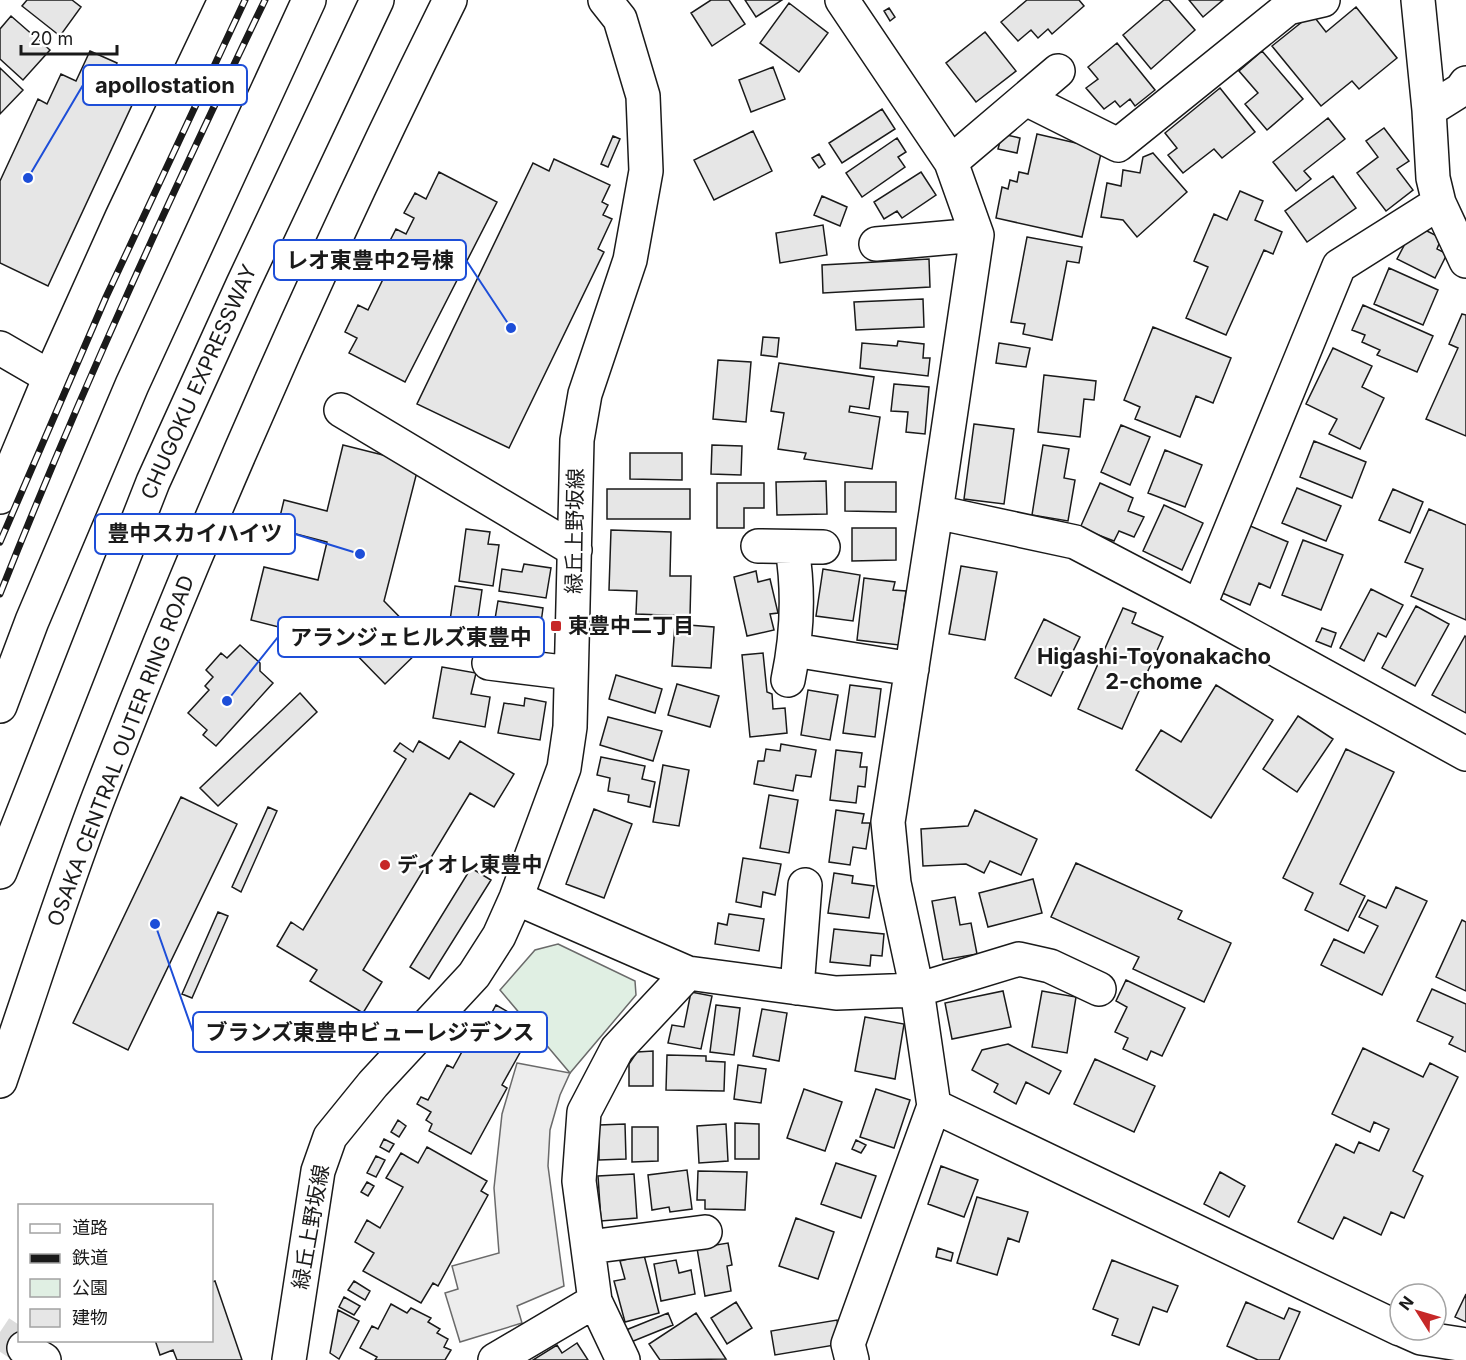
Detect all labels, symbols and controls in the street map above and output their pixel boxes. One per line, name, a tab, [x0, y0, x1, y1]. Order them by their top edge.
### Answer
scale bar	[21, 18, 117, 56]
text: 20 m	[30, 28, 73, 49]
callout: apollostation	[83, 65, 247, 105]
text: apollostation	[95, 72, 235, 98]
callout: レオ東豊中2号棟	[274, 240, 466, 280]
text: レオ東豊中2号棟	[286, 247, 454, 273]
street label: CHUGOKU EXPRESSWAY	[135, 261, 262, 503]
street label: 緑丘上野坂線	[561, 468, 588, 594]
callout: 豊中スカイハイツ	[95, 514, 295, 554]
text: 豊中スカイハイツ	[107, 520, 283, 546]
street label: OSAKA CENTRAL OUTER RING ROAD	[42, 572, 199, 930]
place label: 東豊中二丁目	[568, 613, 694, 638]
callout: アランジェヒルズ東豊中	[278, 617, 544, 657]
marker: 東豊中二丁目	[549, 619, 563, 633]
text: アランジェヒルズ東豊中	[290, 624, 532, 650]
district label: Higashi-Toyonakacho 2-chome	[1037, 643, 1271, 694]
place label: ディオレ東豊中	[397, 852, 543, 877]
marker: ディオレ東豊中	[378, 858, 392, 872]
callout: ブランズ東豊中ビューレジデンス	[193, 1012, 547, 1052]
text: ブランズ東豊中ビューレジデンス	[205, 1019, 535, 1045]
street label: 緑丘上野坂線	[287, 1163, 334, 1291]
legend	[18, 1204, 213, 1342]
text: 道路	[72, 1217, 108, 1238]
text: 鉄道	[72, 1247, 108, 1268]
text: 公園	[72, 1277, 108, 1298]
north arrow	[1388, 1282, 1448, 1342]
text: N	[1394, 1292, 1418, 1314]
text: 建物	[72, 1307, 108, 1328]

